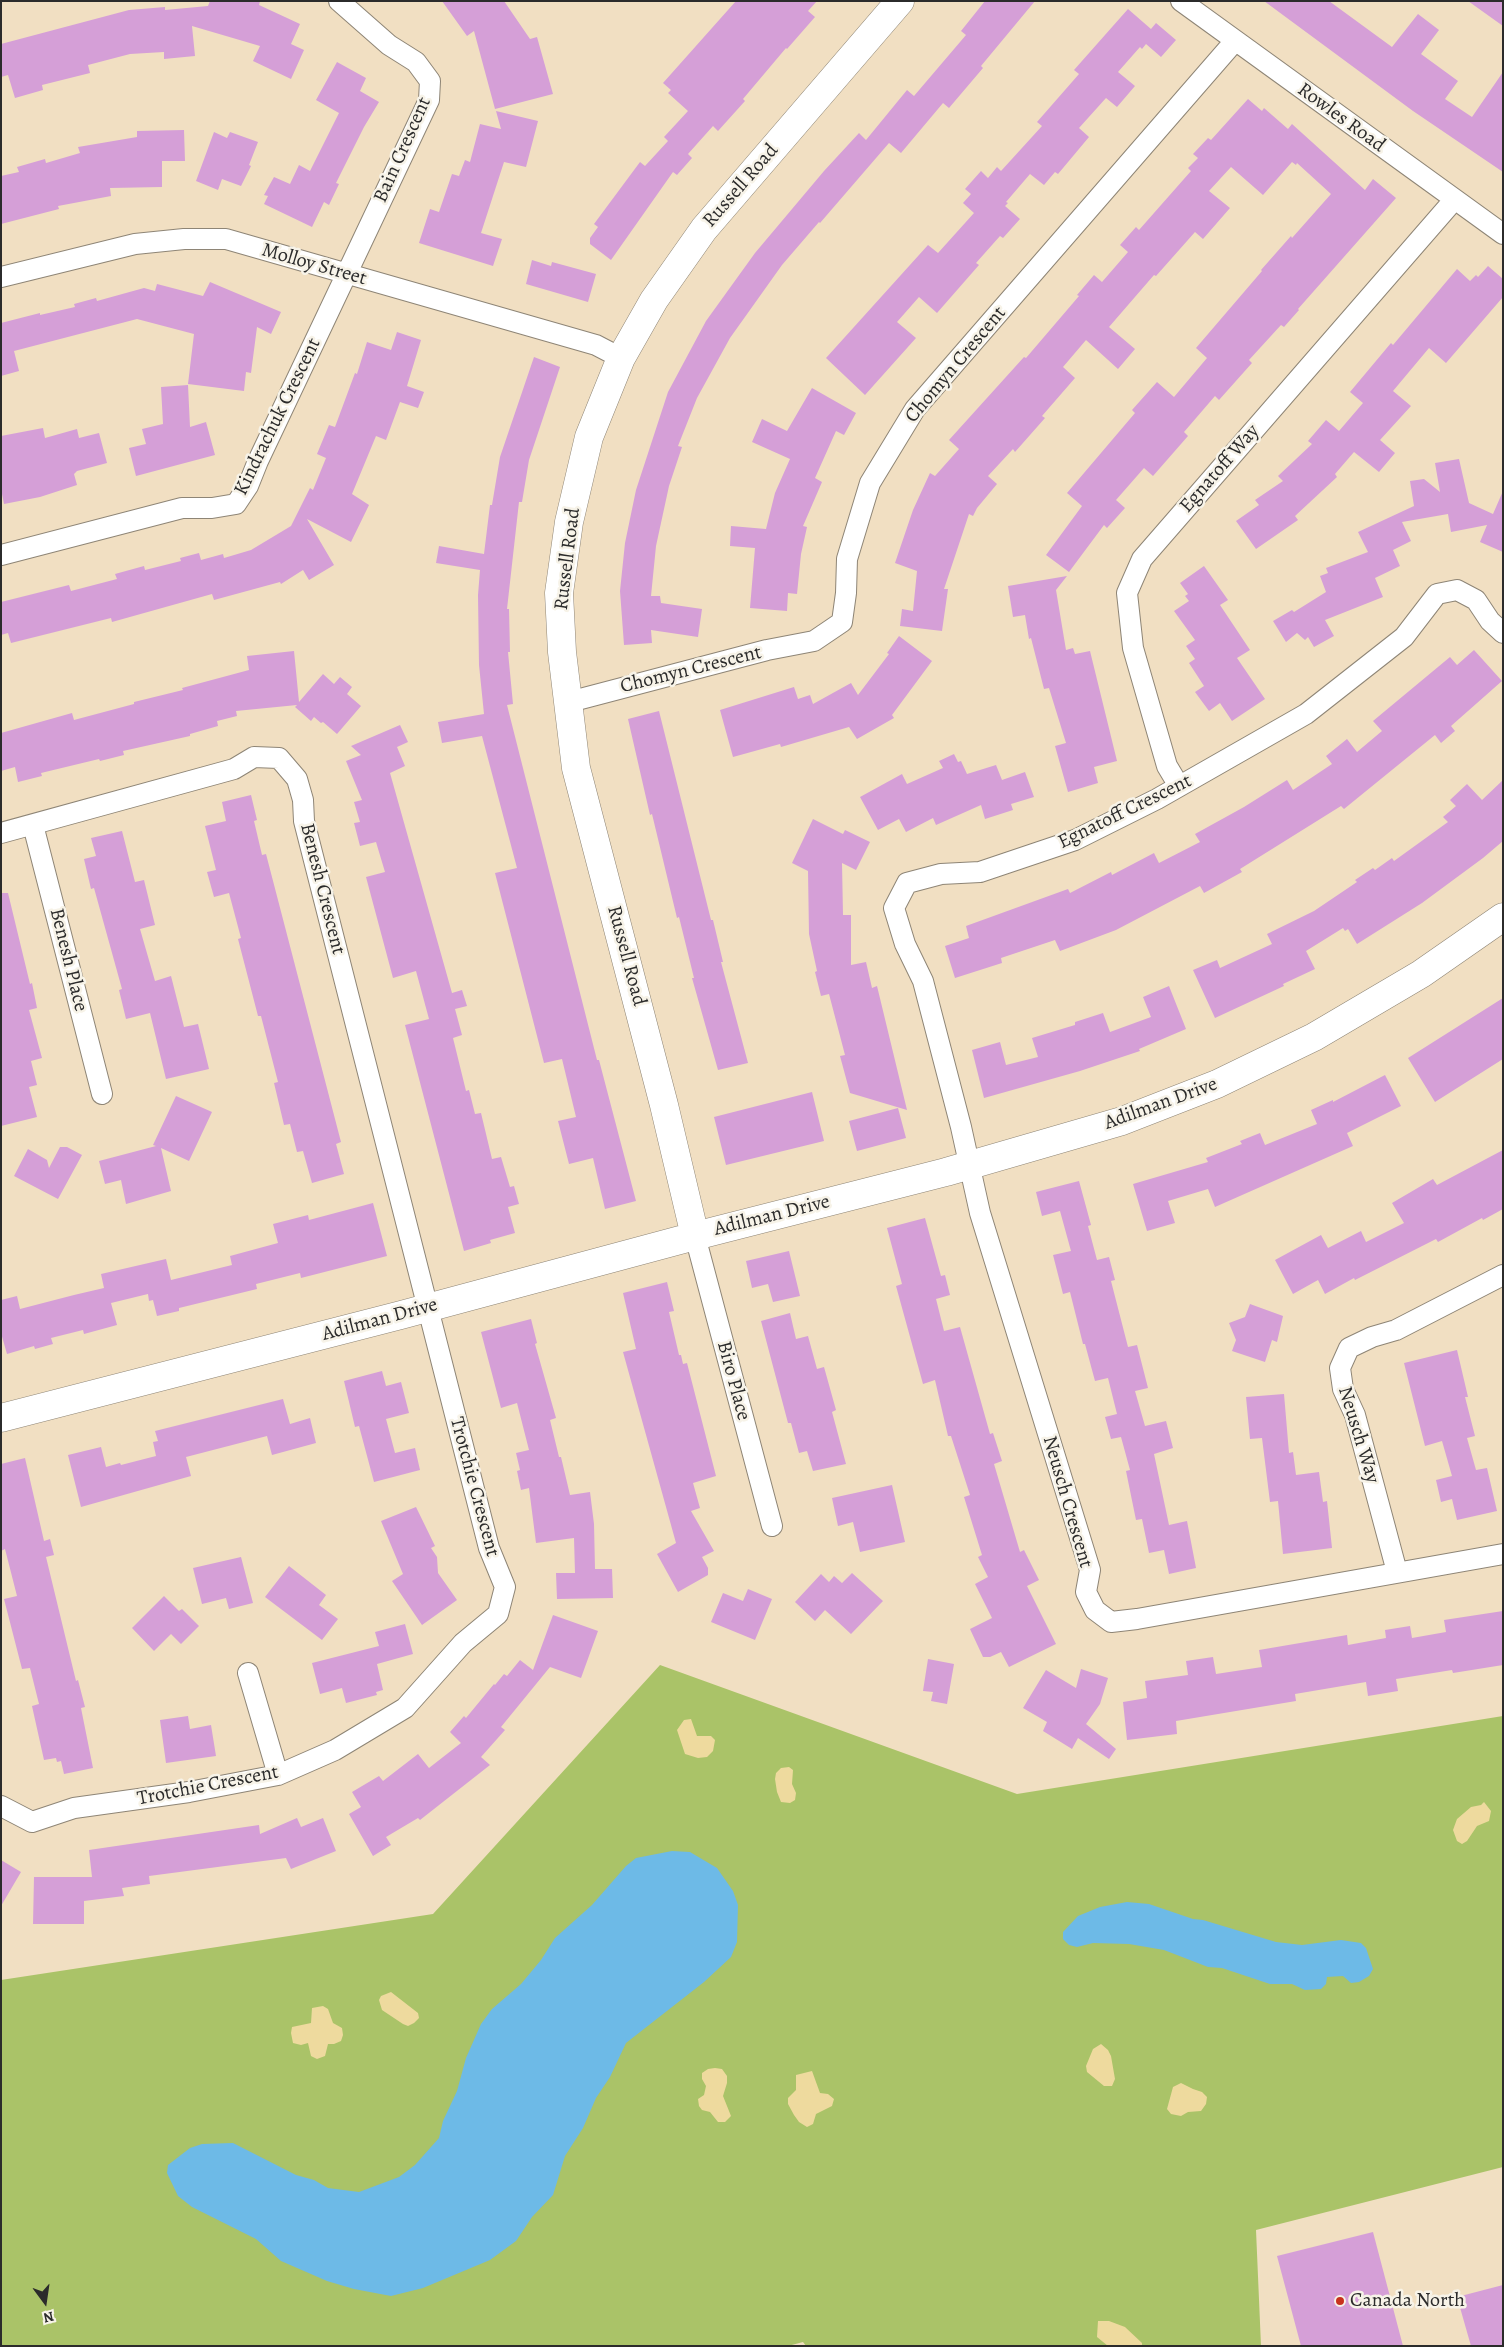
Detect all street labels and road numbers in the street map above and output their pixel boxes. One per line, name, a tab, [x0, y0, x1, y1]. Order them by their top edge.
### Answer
street label: Rowles Road	[1292, 78, 1390, 158]
street label: Bain Crescent	[369, 93, 437, 207]
street label: Russell Road	[698, 139, 784, 233]
street label: Molloy Street	[259, 239, 369, 291]
street label: Chomyn Crescent	[900, 302, 1012, 428]
street label: Kindrachuk Crescent	[230, 335, 326, 499]
street label: Egnatoff Way	[1175, 420, 1265, 518]
street label: Russell Road	[550, 507, 586, 611]
street label: Chomyn Crescent	[618, 641, 764, 699]
street label: Egnatoff Crescent	[1054, 769, 1196, 855]
street label: Benesh Crescent	[294, 821, 350, 957]
street label: Russell Road	[601, 903, 651, 1009]
street label: Benesh Place	[44, 906, 92, 1014]
street label: Adilman Drive	[1101, 1072, 1221, 1136]
street label: Adilman Drive	[712, 1190, 832, 1242]
street label: Adilman Drive	[320, 1293, 440, 1347]
street label: Biro Place	[711, 1339, 755, 1423]
street label: Neusch Way	[1332, 1384, 1384, 1486]
street label: Trotchie Crescent	[444, 1415, 504, 1559]
street label: Neusch Crescent	[1037, 1433, 1097, 1571]
street label: Trotchie Crescent	[135, 1761, 281, 1811]

